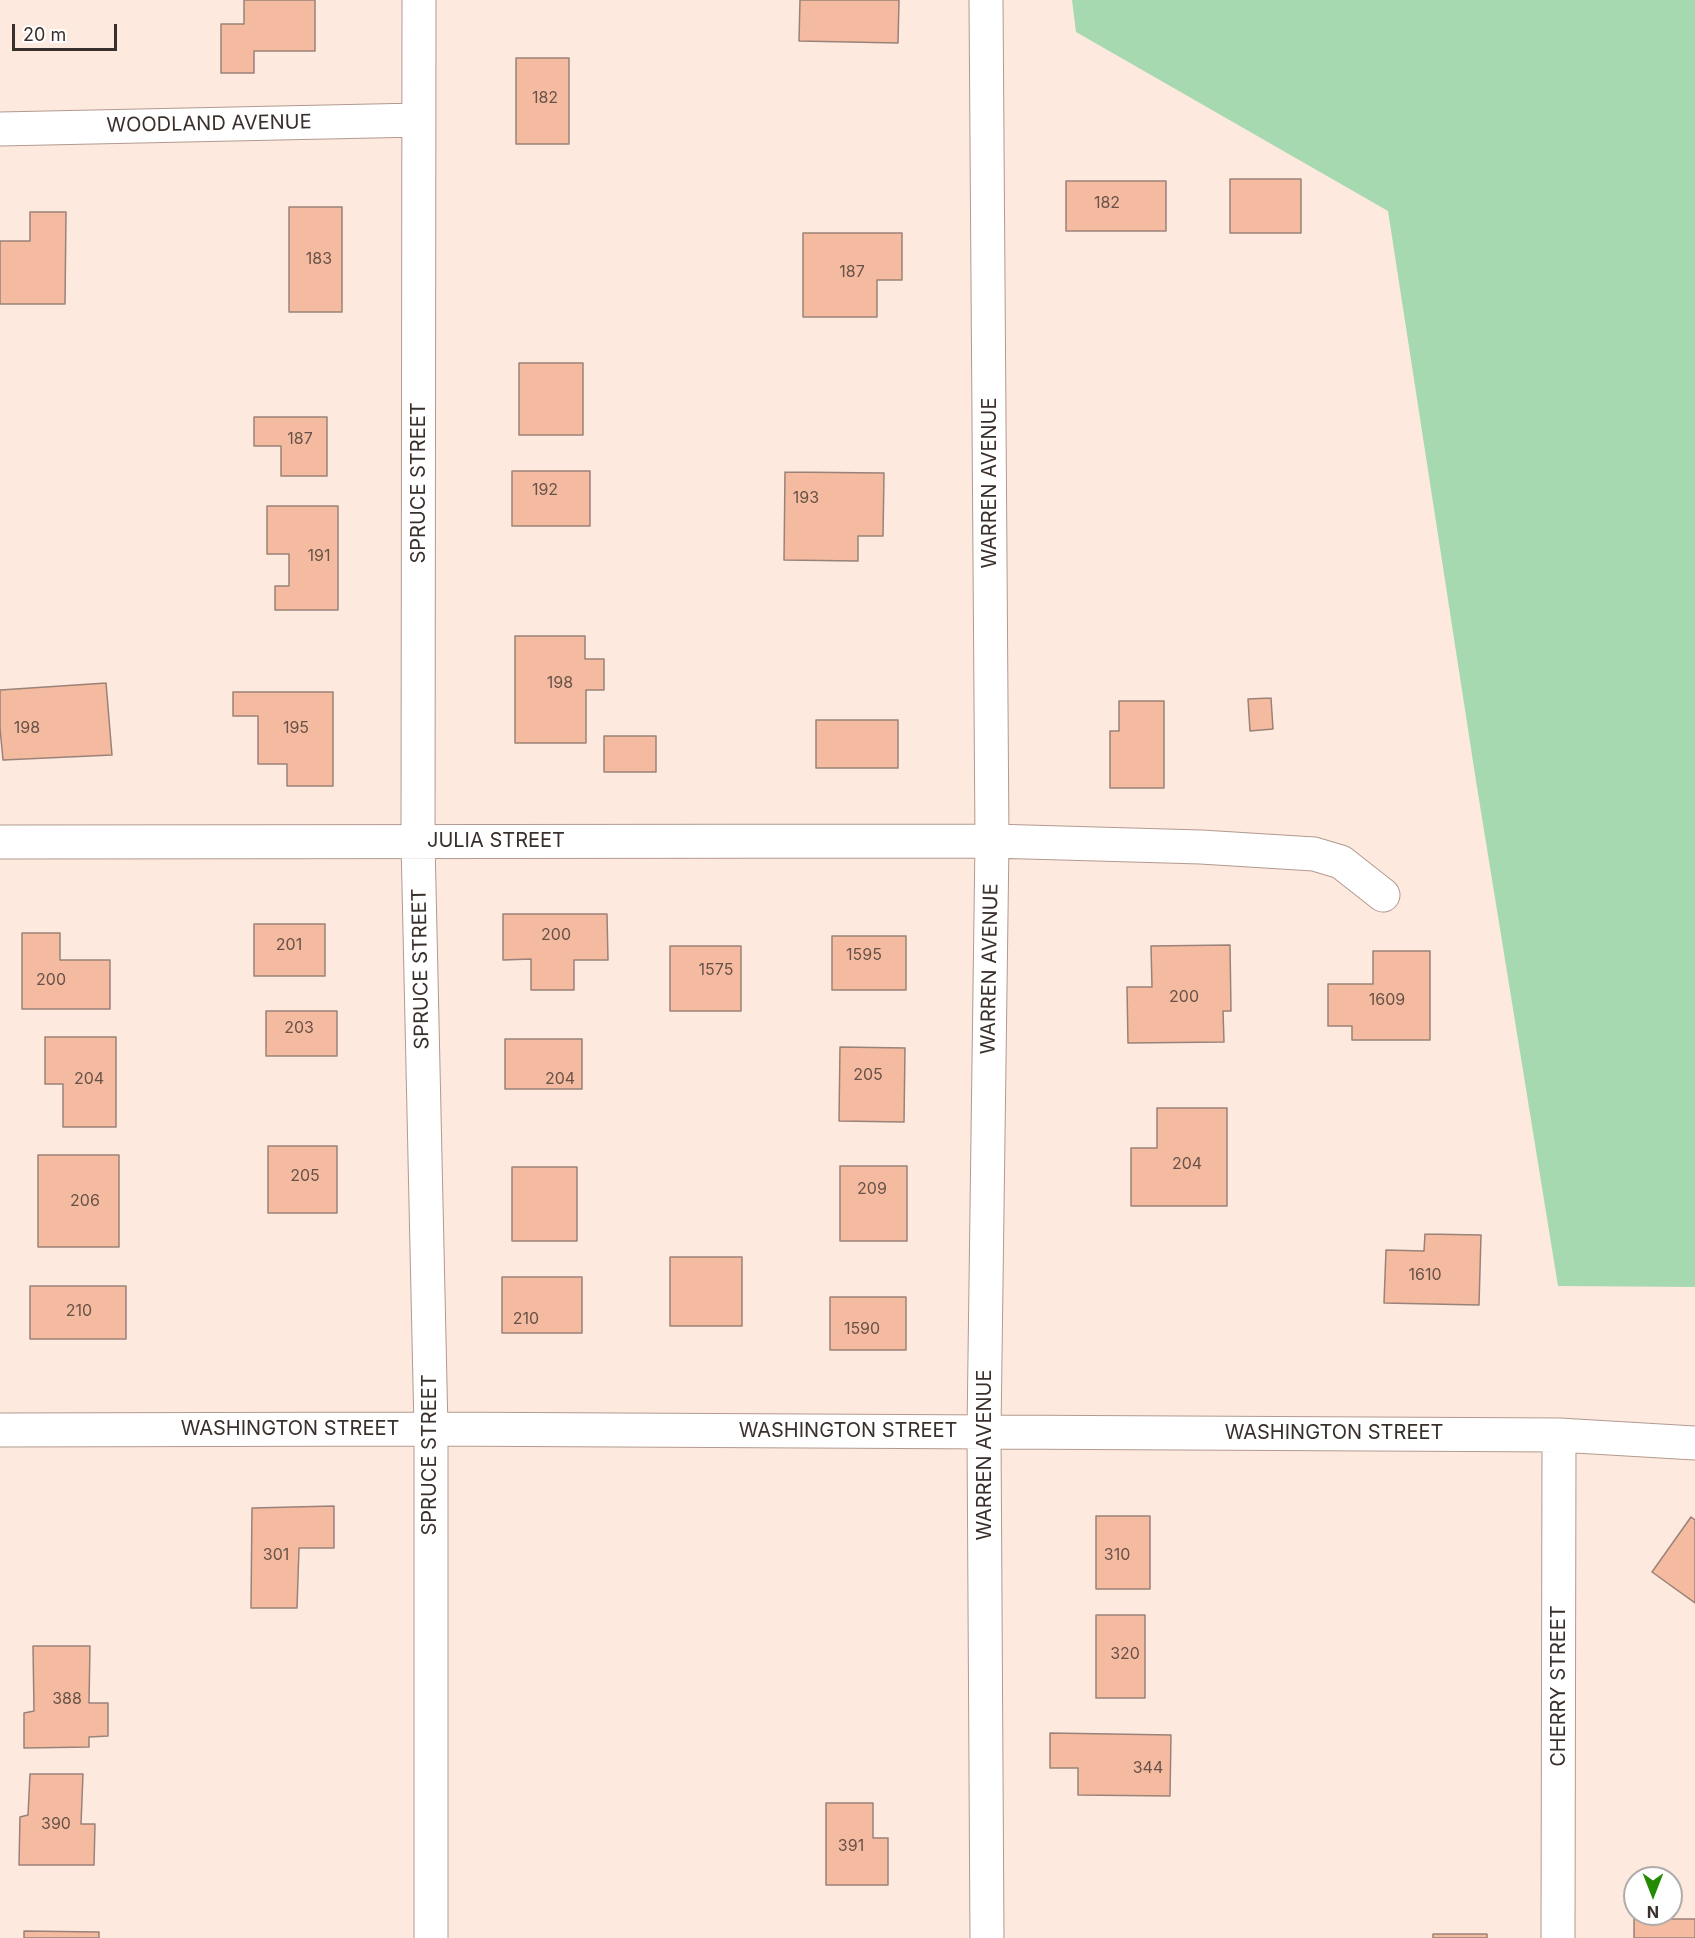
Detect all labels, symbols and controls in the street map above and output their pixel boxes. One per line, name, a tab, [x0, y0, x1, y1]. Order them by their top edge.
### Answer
scale bar	[15, 12, 120, 50]
text: 20 m	[23, 24, 66, 45]
house number: 182	[532, 88, 558, 108]
street label: WOODLAND AVENUE	[106, 110, 312, 138]
house number: 182	[1094, 193, 1120, 213]
house number: 183	[306, 249, 332, 269]
house number: 187	[839, 262, 865, 282]
street label: WARREN AVENUE	[978, 397, 1002, 569]
street label: SPRUCE STREET	[407, 402, 431, 564]
house number: 187	[287, 429, 313, 449]
house number: 192	[532, 480, 558, 500]
house number: 193	[793, 488, 819, 508]
house number: 191	[308, 546, 330, 566]
house number: 198	[547, 673, 573, 693]
house number: 198	[14, 718, 40, 738]
house number: 195	[283, 718, 309, 738]
street label: JULIA STREET	[427, 829, 565, 853]
street label: WARREN AVENUE	[977, 883, 1003, 1055]
street label: SPRUCE STREET	[408, 888, 434, 1050]
house number: 200	[541, 925, 571, 945]
house number: 201	[276, 935, 302, 955]
house number: 1595	[846, 945, 882, 965]
house number: 1575	[699, 960, 733, 980]
house number: 200	[36, 970, 66, 990]
house number: 200	[1169, 987, 1199, 1007]
house number: 1609	[1369, 990, 1405, 1010]
house number: 203	[284, 1018, 314, 1038]
house number: 205	[853, 1065, 883, 1085]
house number: 204	[74, 1069, 104, 1089]
house number: 204	[545, 1069, 575, 1089]
house number: 204	[1172, 1154, 1202, 1174]
house number: 205	[290, 1166, 320, 1186]
house number: 209	[857, 1179, 887, 1199]
house number: 206	[70, 1191, 100, 1211]
house number: 1610	[1408, 1265, 1442, 1285]
house number: 210	[66, 1301, 92, 1321]
house number: 210	[513, 1309, 539, 1329]
house number: 1590	[844, 1319, 880, 1339]
street label: WARREN AVENUE	[973, 1369, 997, 1541]
street label: SPRUCE STREET	[418, 1374, 442, 1536]
street label: WASHINGTON STREET	[181, 1417, 399, 1441]
street label: WASHINGTON STREET	[739, 1419, 957, 1443]
street label: WASHINGTON STREET	[1225, 1421, 1443, 1445]
house number: 301	[263, 1545, 289, 1565]
house number: 310	[1104, 1545, 1130, 1565]
street label: CHERRY STREET	[1547, 1605, 1571, 1767]
house number: 320	[1110, 1644, 1140, 1664]
house number: 388	[52, 1689, 82, 1709]
house number: 344	[1133, 1758, 1163, 1778]
house number: 390	[41, 1814, 71, 1834]
house number: 391	[838, 1836, 864, 1856]
north arrow	[1623, 1866, 1683, 1926]
text: N	[1647, 1902, 1659, 1922]

